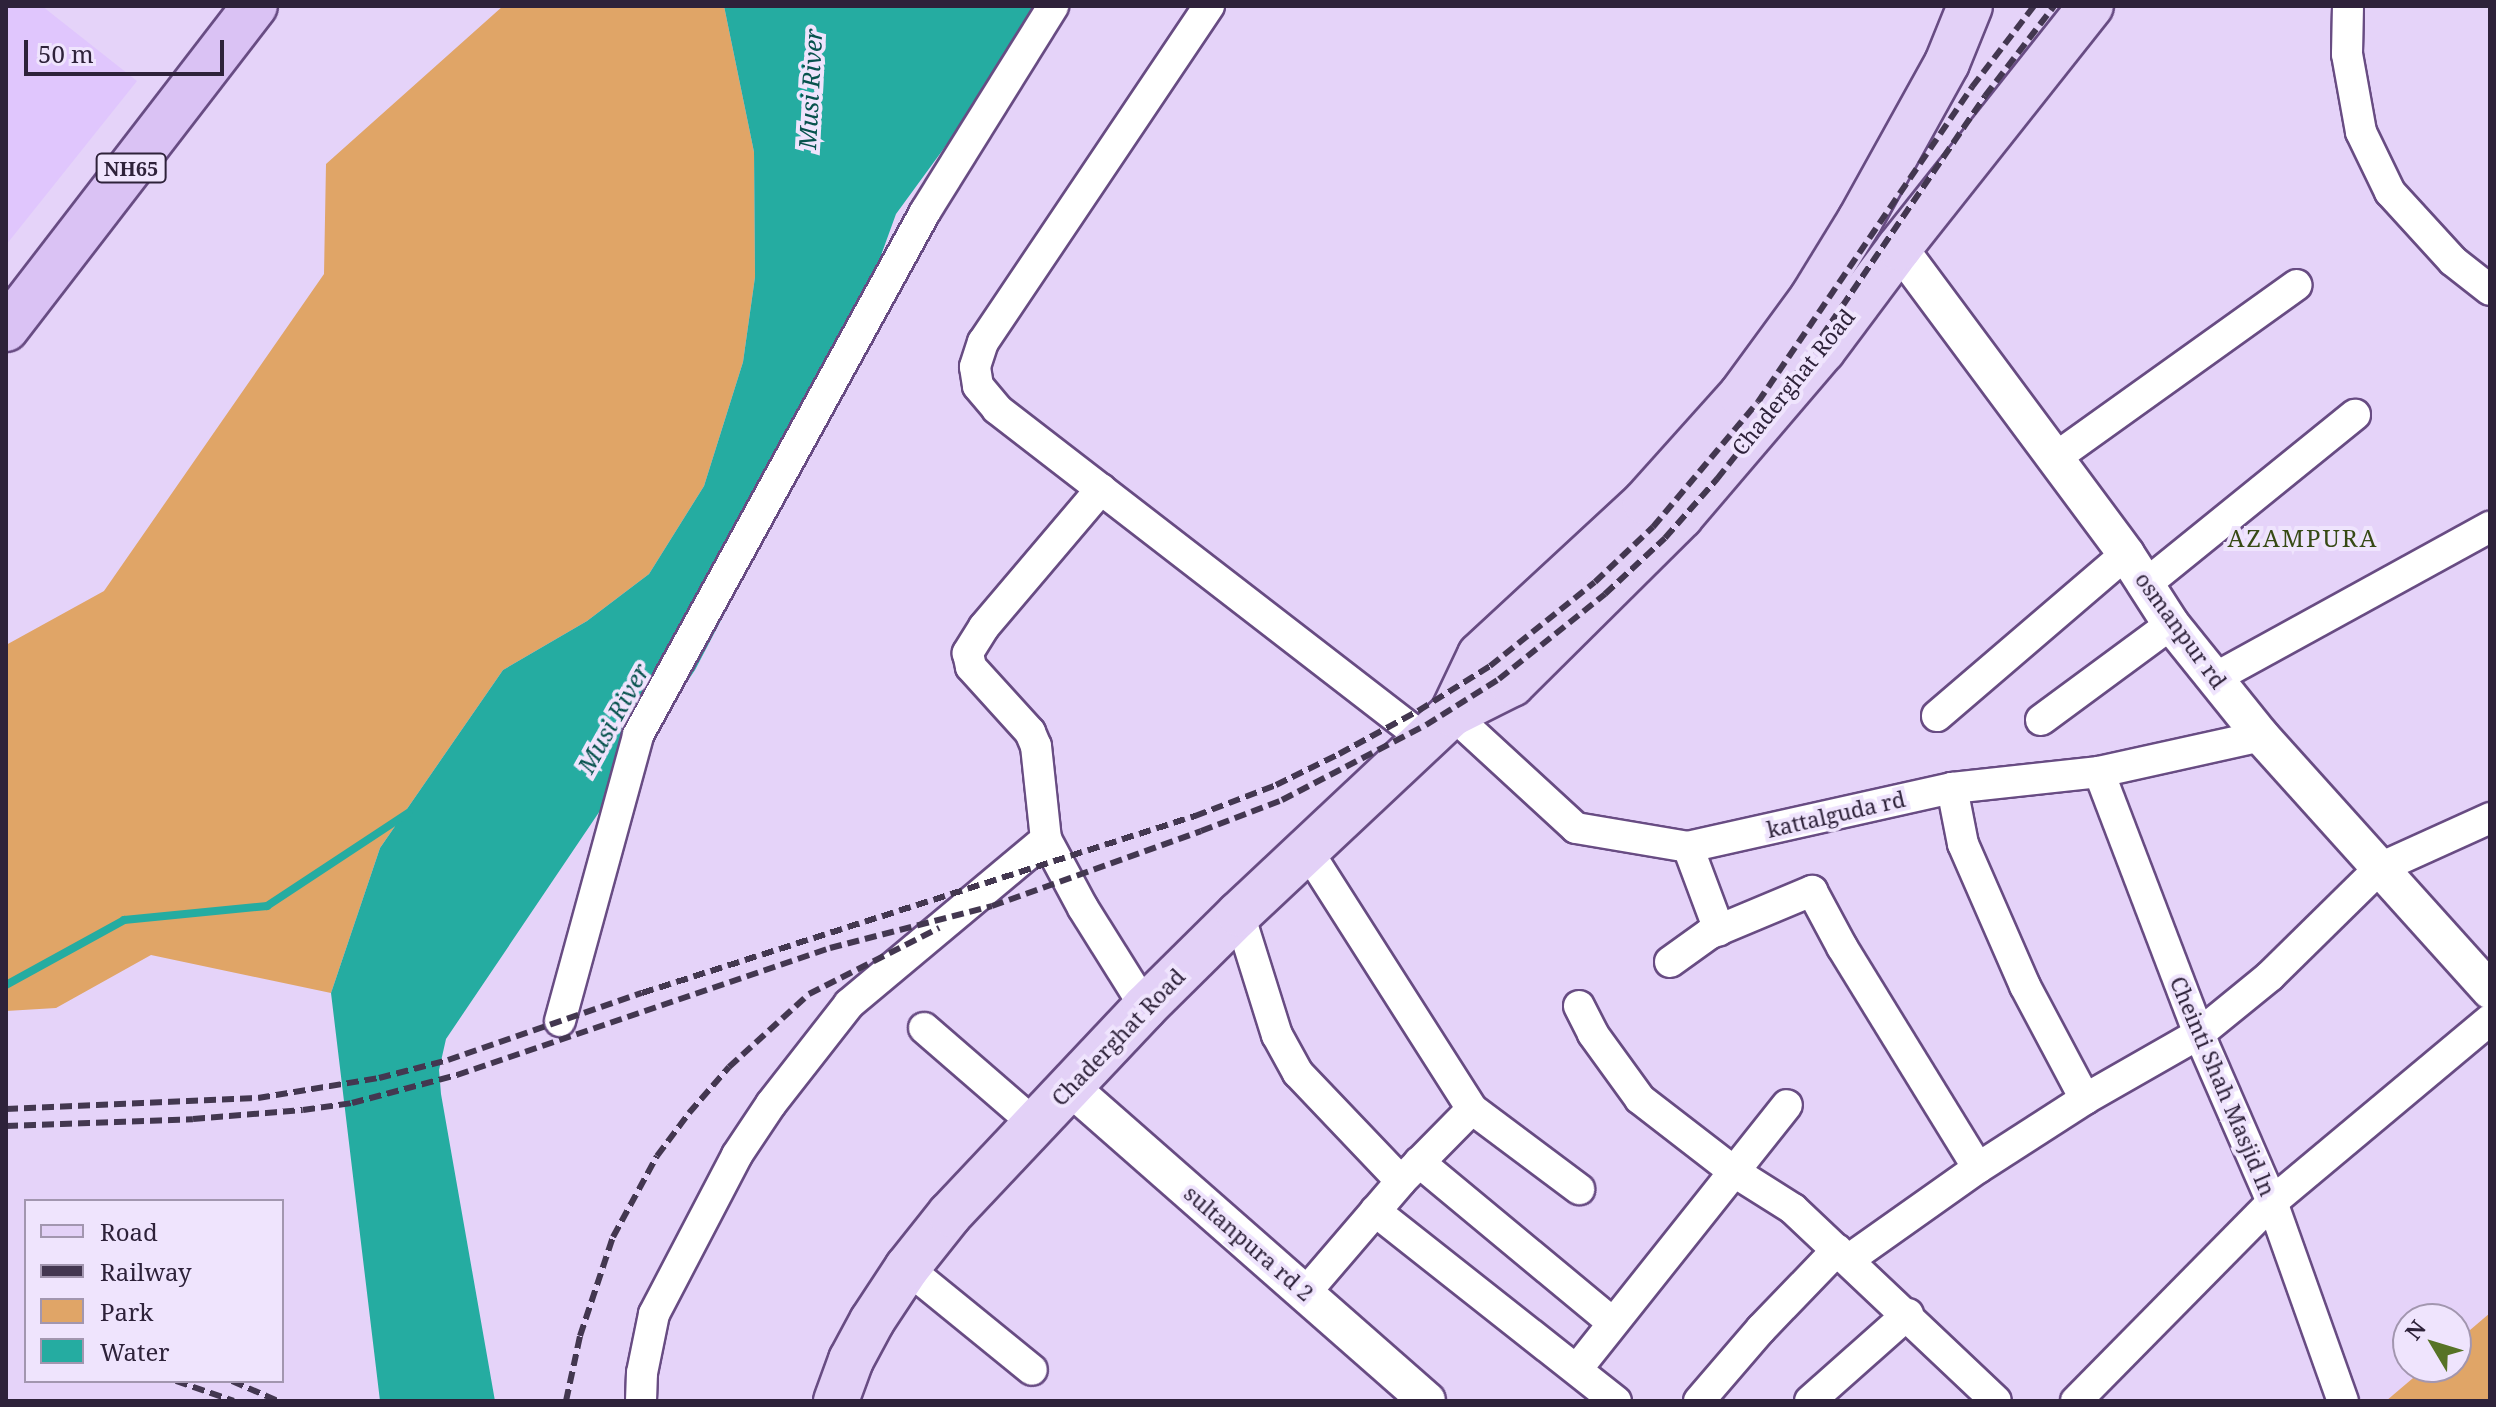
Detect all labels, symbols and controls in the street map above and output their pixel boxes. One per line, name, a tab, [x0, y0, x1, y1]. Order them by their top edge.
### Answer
scale bar	[28, 24, 228, 74]
water label: Musi River	[792, 28, 828, 150]
text: 50 m	[38, 37, 94, 70]
road number: NH65	[95, 152, 167, 184]
street label: Chaderghat Road	[1726, 304, 1860, 460]
district label: AZAMPURA	[2228, 524, 2378, 552]
street label: osmanpur rd	[2130, 567, 2232, 693]
water label: Musi River	[571, 658, 655, 778]
street label: kattalguda rd	[1764, 785, 1908, 843]
street label: Chaderghat Road	[1046, 963, 1190, 1111]
street label: Cheinti Shah Masjid ln	[2165, 972, 2281, 1200]
street label: sultanpura rd 2	[1179, 1180, 1319, 1306]
legend	[24, 1199, 284, 1383]
text: Road	[100, 1215, 158, 1248]
text: Railway	[100, 1255, 192, 1288]
text: Park	[100, 1295, 153, 1328]
north arrow	[2392, 1303, 2472, 1383]
text: N	[2398, 1313, 2432, 1346]
text: Water	[100, 1335, 170, 1368]

